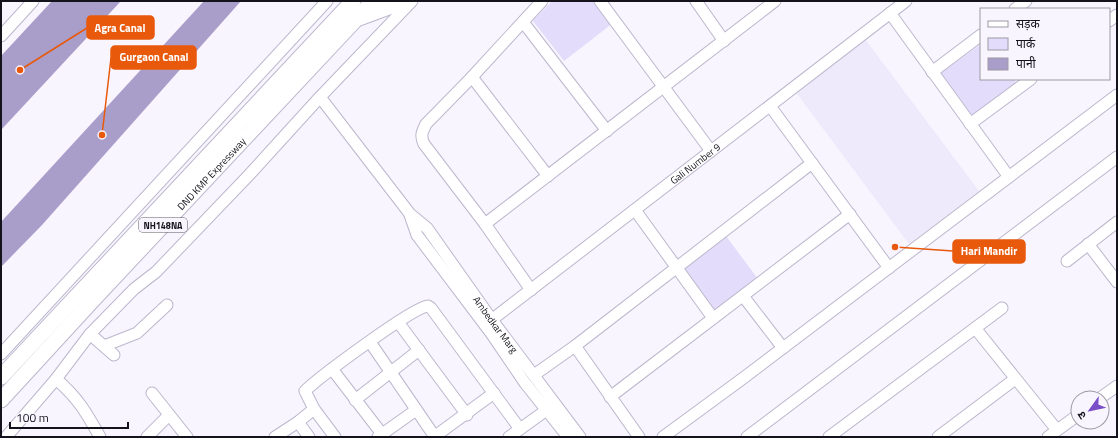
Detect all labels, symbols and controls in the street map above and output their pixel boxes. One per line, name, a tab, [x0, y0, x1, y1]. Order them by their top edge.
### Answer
legend	[980, 8, 1110, 80]
text: सड़क	[1016, 14, 1041, 33]
callout: Agra Canal	[87, 16, 154, 39]
text: Agra Canal	[95, 20, 145, 36]
text: पार्क	[1016, 34, 1036, 53]
callout: Gurgaon Canal	[111, 46, 196, 69]
text: Gurgaon Canal	[119, 49, 189, 65]
text: पानी	[1016, 54, 1037, 73]
street label: DND KMP Expressway	[173, 134, 249, 213]
street label: Gali Number 9	[667, 139, 724, 188]
road number: NH148NA	[139, 218, 187, 232]
callout: Hari Mandir	[953, 240, 1025, 263]
text: Hari Mandir	[961, 243, 1017, 259]
street label: Ambedkar Marg	[470, 293, 522, 356]
north arrow	[1070, 390, 1110, 430]
scale bar	[10, 404, 128, 430]
text: 100 m	[16, 408, 49, 427]
text: उ	[1073, 408, 1090, 423]

